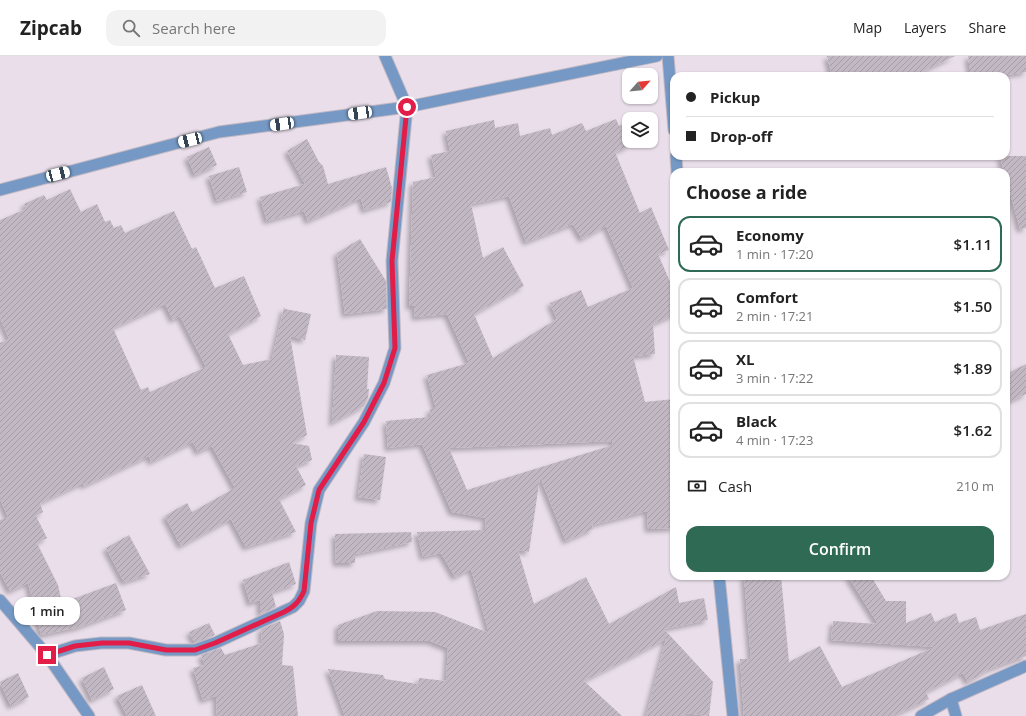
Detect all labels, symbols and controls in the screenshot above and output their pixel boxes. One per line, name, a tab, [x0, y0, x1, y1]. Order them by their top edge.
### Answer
search box	[106, 10, 386, 46]
text: Zipcab	[20, 15, 82, 41]
icon: search	[120, 17, 142, 39]
text: Search here	[152, 18, 236, 38]
text: Map	[853, 18, 882, 37]
text: Layers	[904, 18, 946, 37]
text: Share	[968, 18, 1006, 37]
north arrow	[622, 68, 658, 104]
map controls	[622, 68, 658, 148]
text: Pickup	[710, 87, 760, 107]
route start	[398, 98, 416, 116]
car	[347, 105, 373, 121]
button: layers	[622, 112, 658, 148]
car	[269, 116, 295, 132]
text: Drop-off	[710, 126, 772, 146]
car	[177, 131, 203, 149]
car	[45, 165, 71, 183]
text: Choose a ride	[686, 180, 807, 204]
text: Economy	[736, 225, 804, 245]
icon: car	[688, 226, 724, 262]
text: $1.11	[954, 234, 992, 254]
text: 1 min · 17:20	[736, 245, 813, 263]
text: Comfort	[736, 287, 798, 307]
icon: car	[688, 288, 724, 324]
text: $1.50	[954, 296, 992, 316]
text: 2 min · 17:21	[736, 307, 813, 325]
text: XL	[736, 349, 754, 369]
icon: car	[688, 350, 724, 386]
text: $1.89	[954, 358, 992, 378]
text: 3 min · 17:22	[736, 369, 813, 387]
text: Black	[736, 411, 777, 431]
icon: car	[688, 412, 724, 448]
text: $1.62	[954, 420, 992, 440]
text: 4 min · 17:23	[736, 431, 813, 449]
icon: cash	[686, 475, 708, 497]
text: Cash	[718, 476, 752, 496]
text: 210 m	[956, 477, 994, 495]
button: Confirm	[686, 526, 994, 572]
callout: 1 min	[14, 597, 80, 625]
text: 1 min	[29, 602, 65, 620]
route end	[38, 646, 56, 664]

